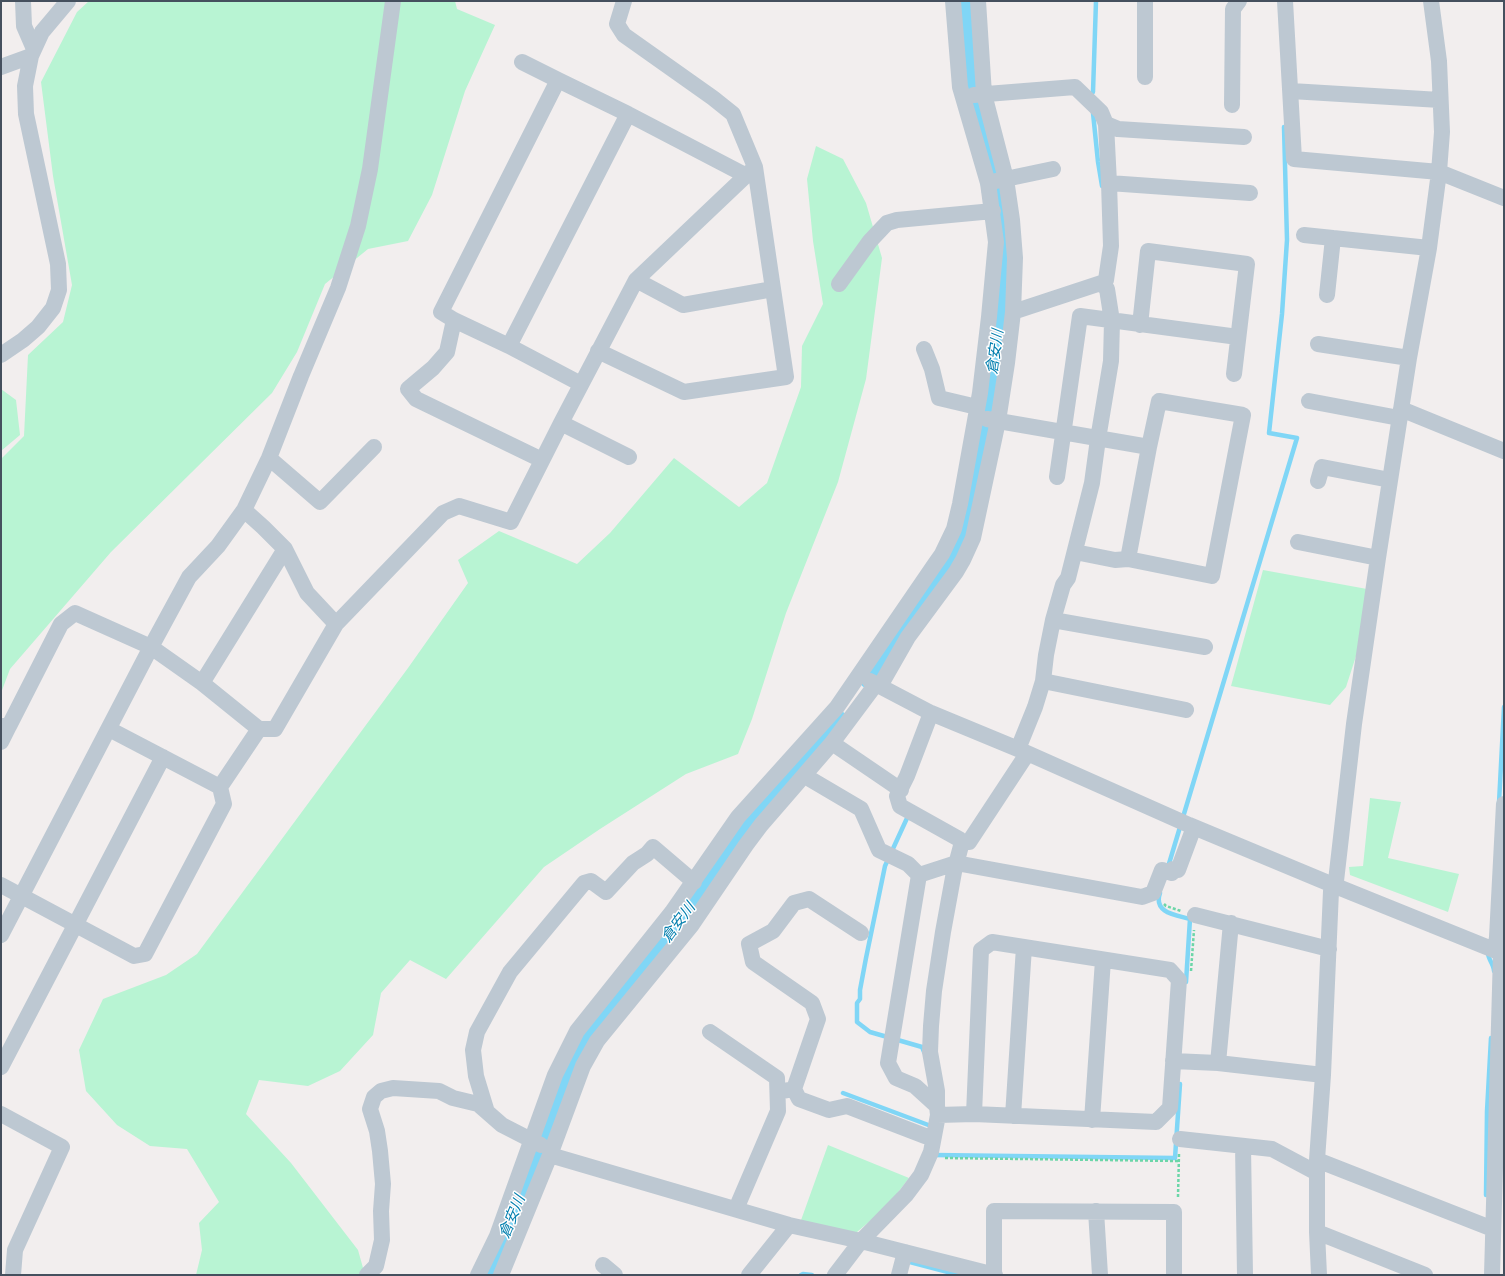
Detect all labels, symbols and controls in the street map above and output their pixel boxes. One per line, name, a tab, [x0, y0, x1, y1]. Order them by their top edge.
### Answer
water label: 倉安川	[984, 328, 1008, 376]
water label: 倉安川	[658, 900, 700, 946]
water label: 倉安川	[496, 1193, 530, 1241]

